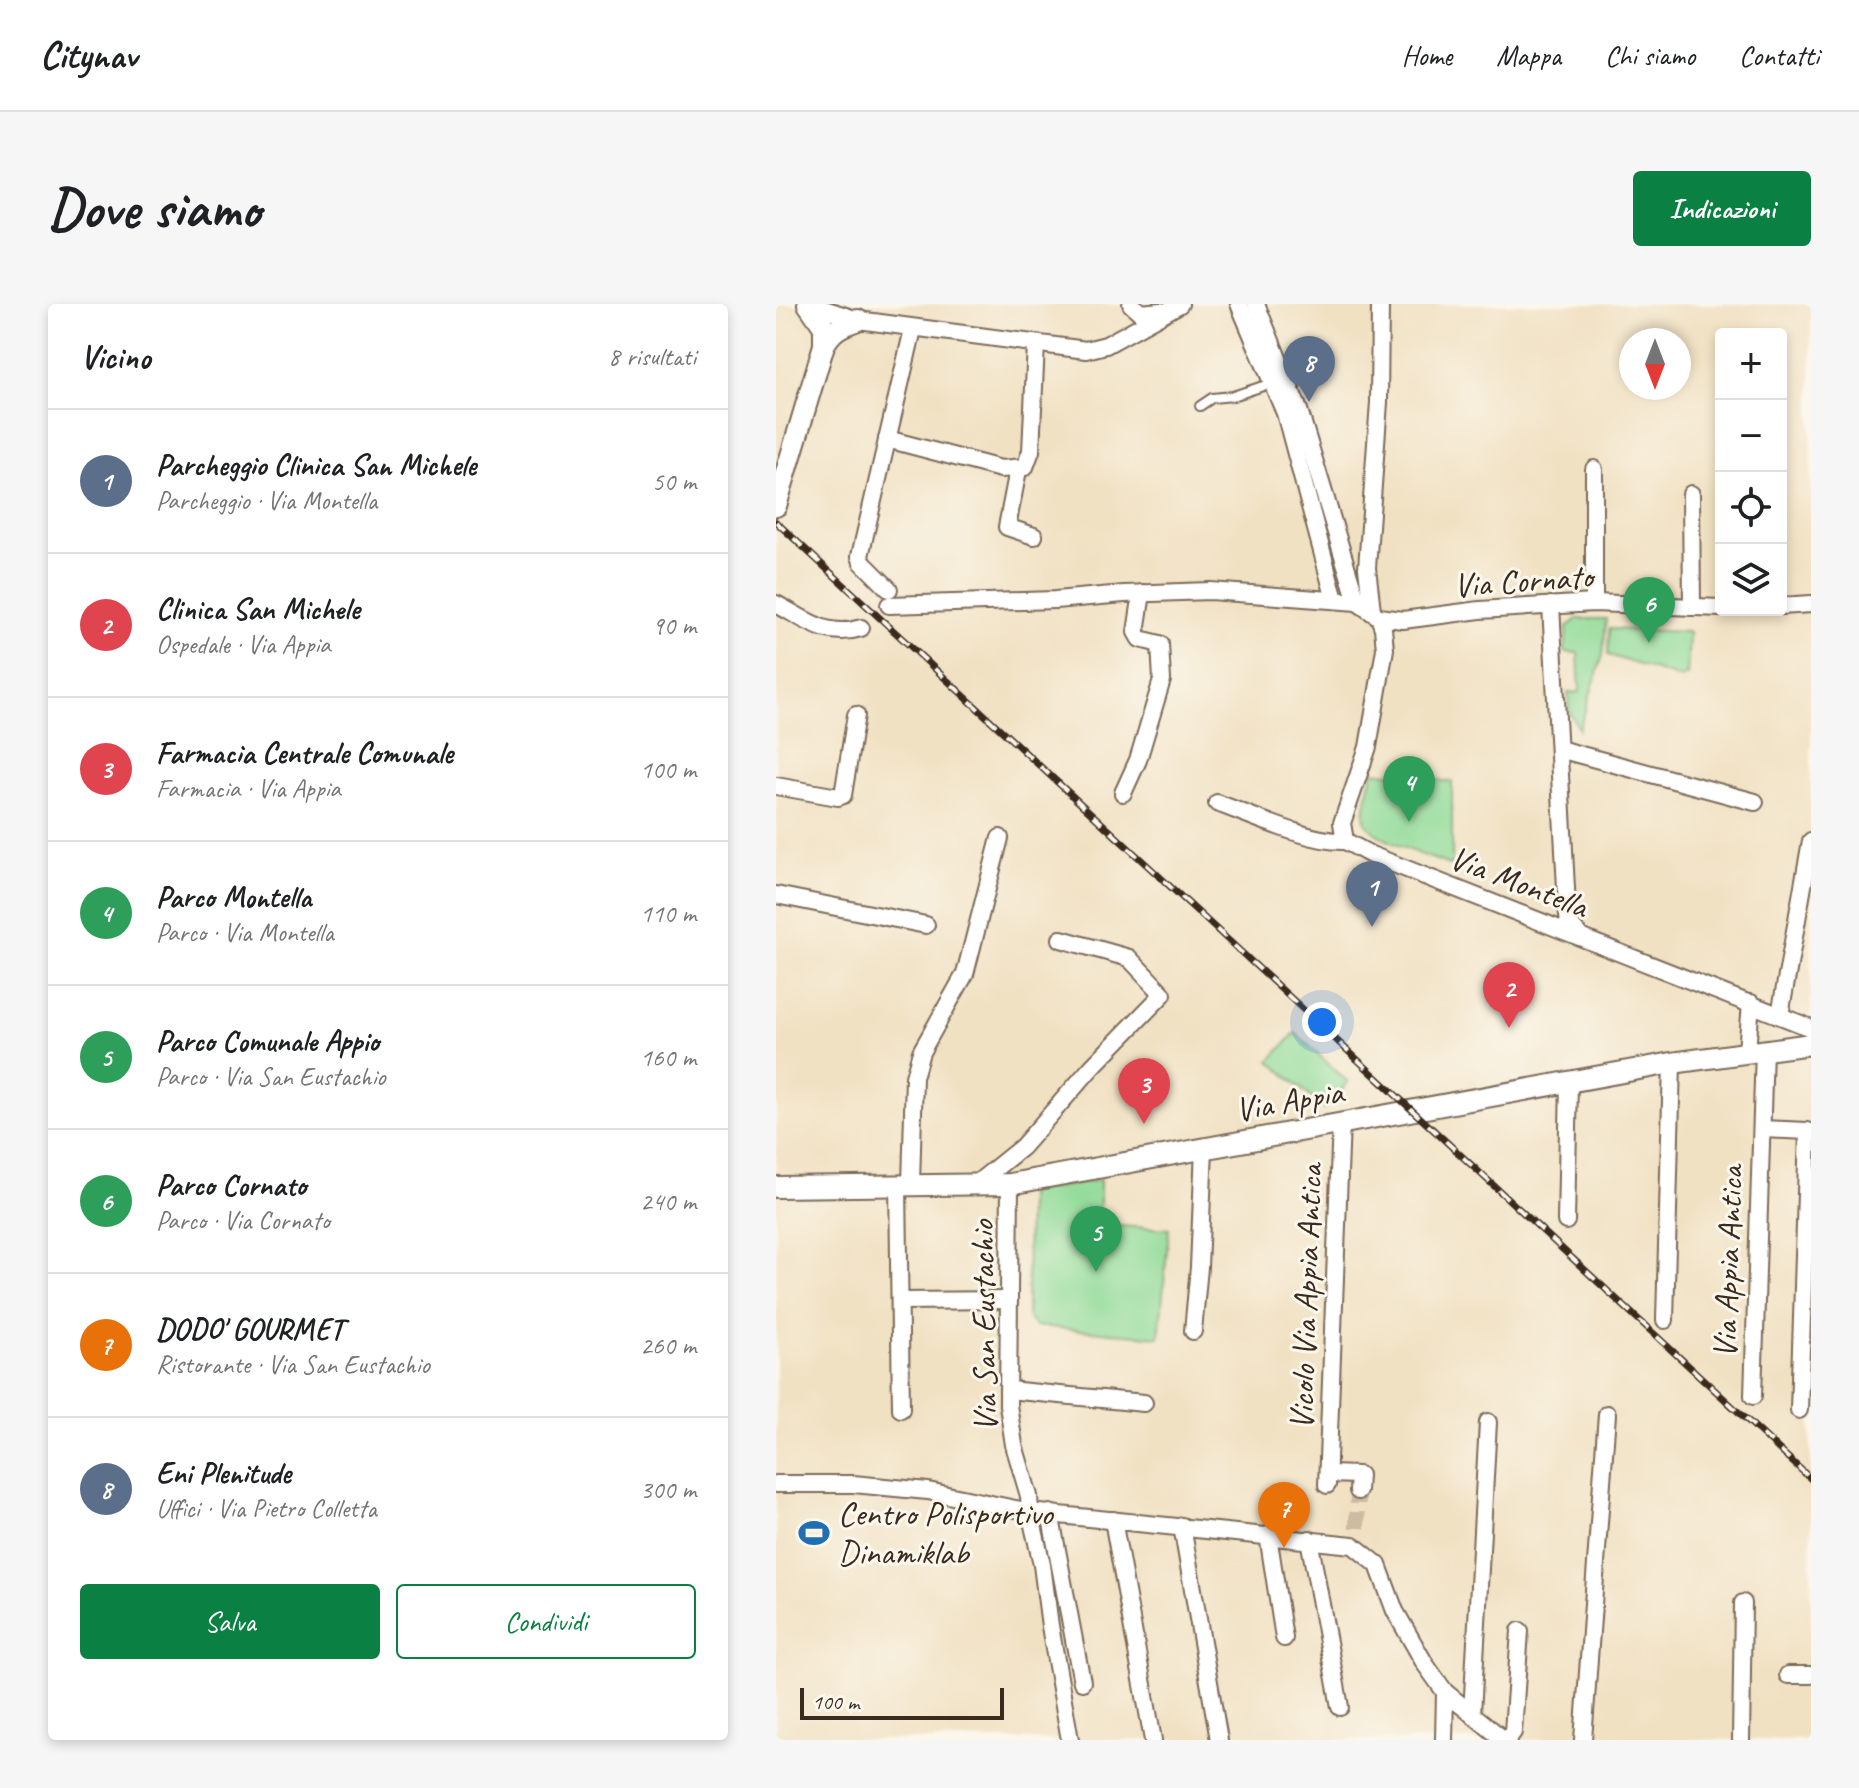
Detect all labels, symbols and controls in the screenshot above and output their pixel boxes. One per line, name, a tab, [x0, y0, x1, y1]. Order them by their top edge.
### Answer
text: Citynav	[40, 32, 137, 79]
text: Home	[1402, 38, 1452, 73]
text: Mappa	[1496, 38, 1561, 73]
text: Chi siamo	[1605, 38, 1695, 73]
text: Contatti	[1739, 38, 1819, 73]
button: Indicazioni	[1633, 171, 1811, 246]
text: Dove siamo	[48, 173, 260, 244]
north arrow	[1619, 328, 1691, 400]
map controls	[1715, 328, 1787, 616]
button: +	[1715, 328, 1787, 400]
text: Vicino	[80, 335, 150, 378]
pin: 8	[1283, 336, 1335, 402]
text: 8 risultati	[608, 340, 696, 373]
button: −	[1715, 400, 1787, 472]
text: Parcheggio Clinica San Michele	[156, 446, 476, 484]
text: 1	[100, 465, 112, 498]
text: 50 m	[652, 465, 696, 498]
button: locate	[1715, 472, 1787, 544]
text: Parcheggio · Via Montella	[156, 484, 377, 517]
button: layers	[1715, 544, 1787, 616]
street label: Via Cornato	[1452, 554, 1598, 607]
pin: 6	[1623, 577, 1675, 643]
text: Clinica San Michele	[156, 590, 359, 628]
text: 2	[100, 609, 112, 642]
text: 90 m	[652, 609, 696, 642]
text: Ospedale · Via Appia	[156, 628, 331, 661]
text: Farmacia Centrale Comunale	[156, 734, 453, 772]
text: 3	[100, 753, 112, 786]
text: 100 m	[640, 753, 696, 786]
pin: 4	[1383, 756, 1435, 822]
text: Farmacia · Via Appia	[156, 772, 341, 805]
street label: Via Montella	[1444, 836, 1596, 928]
pin: 1	[1346, 861, 1398, 927]
text: Parco Montella	[156, 878, 311, 916]
text: 4	[100, 897, 112, 930]
text: 110 m	[640, 897, 696, 930]
text: Parco · Via Montella	[156, 916, 334, 949]
pin: 2	[1483, 962, 1535, 1028]
your location	[1302, 1002, 1342, 1042]
text: Parco Comunale Appio	[156, 1022, 379, 1060]
text: 5	[100, 1041, 112, 1074]
text: 160 m	[640, 1041, 696, 1074]
pin: 3	[1118, 1058, 1170, 1124]
text: Parco · Via San Eustachio	[156, 1060, 385, 1093]
street label: Via Appia	[1232, 1069, 1349, 1131]
street label: Vicolo Via Appia Antica	[1279, 1160, 1332, 1431]
street label: Via Appia Antica	[1703, 1162, 1752, 1359]
text: Parco Cornato	[156, 1166, 306, 1204]
text: 6	[100, 1185, 112, 1218]
text: 240 m	[640, 1185, 696, 1218]
text: Parco · Via Cornato	[156, 1204, 330, 1237]
pin: 5	[1070, 1206, 1122, 1272]
street label: Via San Eustachio	[960, 1218, 1007, 1432]
text: DODO' GOURMET	[156, 1310, 343, 1348]
text: 7	[100, 1329, 112, 1362]
text: 260 m	[640, 1329, 696, 1362]
text: Ristorante · Via San Eustachio	[156, 1348, 430, 1381]
text: Eni Plenitude	[156, 1454, 291, 1492]
text: 8	[100, 1473, 112, 1506]
text: 300 m	[640, 1473, 696, 1506]
pin: 7	[1258, 1482, 1310, 1548]
text: Uffici · Via Pietro Colletta	[156, 1492, 377, 1525]
place label: Centro Polisportivo Dinamiklab	[838, 1492, 1055, 1574]
sports icon: Centro Polisportivo Dinamiklab	[797, 1516, 831, 1550]
button: Salva	[80, 1584, 380, 1659]
button: Condividi	[396, 1584, 696, 1659]
scale bar	[800, 1684, 1004, 1720]
text: 100 m	[812, 1688, 859, 1716]

